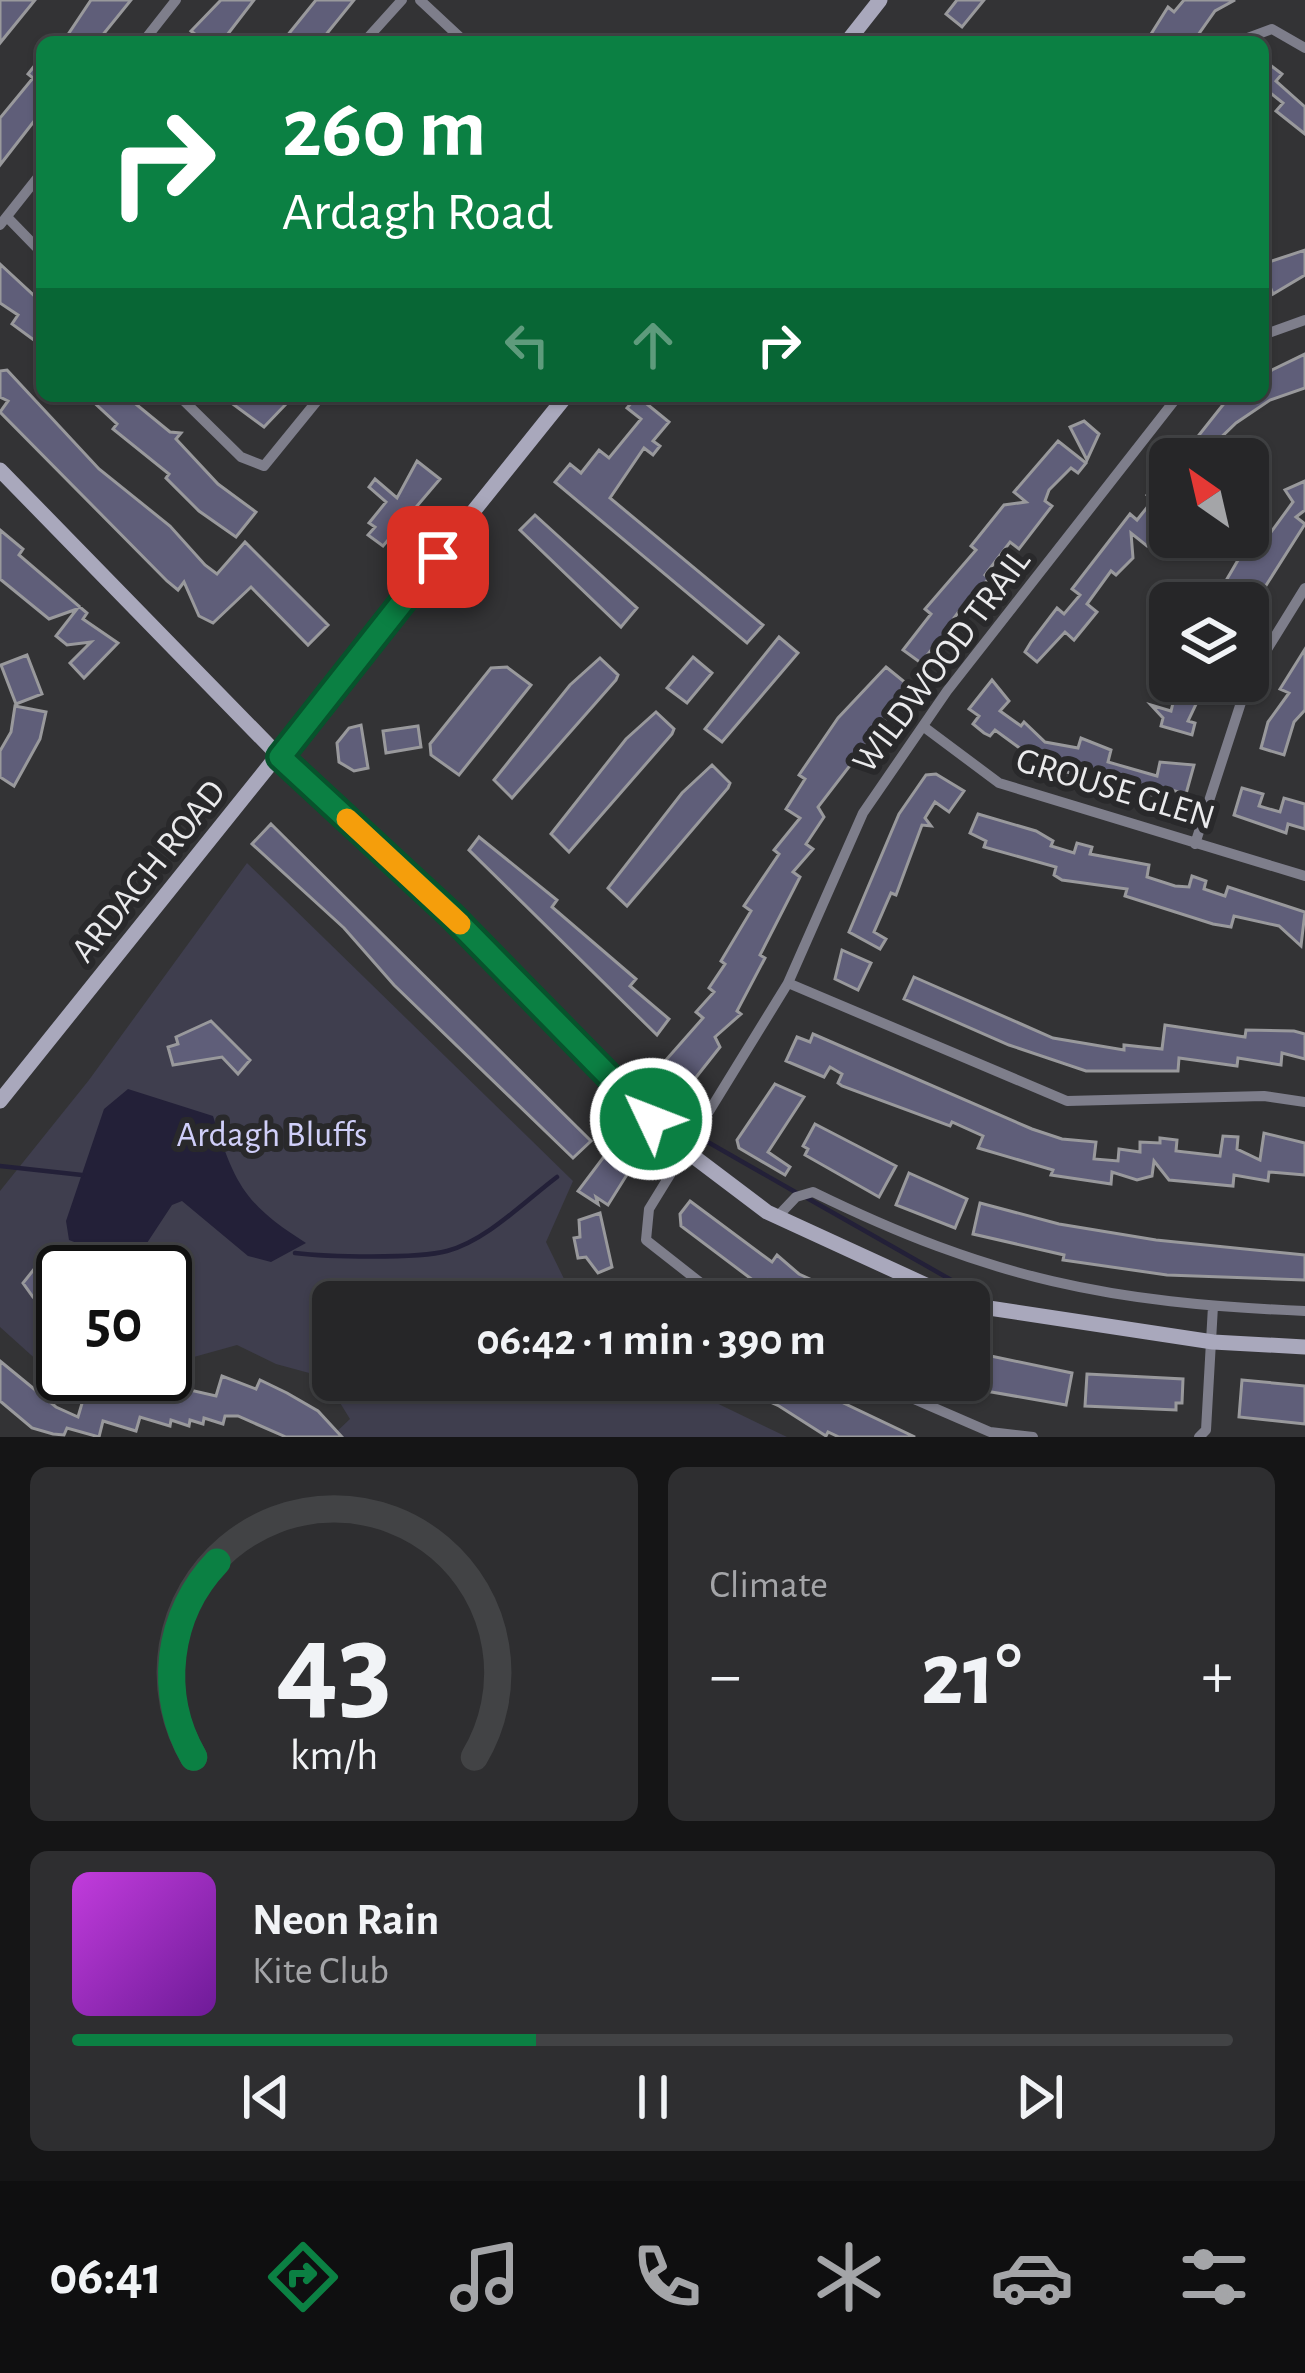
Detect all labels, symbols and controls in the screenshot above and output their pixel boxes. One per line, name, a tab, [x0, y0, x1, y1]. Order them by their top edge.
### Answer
icon: right	[84, 84, 240, 240]
text: 260 m	[282, 88, 486, 172]
text: Ardagh Road	[282, 186, 554, 240]
icon: left	[494, 312, 560, 378]
icon: ahead	[620, 312, 686, 378]
icon: right	[746, 312, 812, 378]
north arrow	[1149, 438, 1269, 558]
map controls	[1149, 438, 1269, 702]
pin	[387, 506, 489, 608]
icon: arrive	[405, 524, 471, 590]
street label: WILDWOOD TRAIL	[846, 543, 1037, 779]
button: layers	[1149, 582, 1269, 702]
street label: GROUSE GLEN	[1012, 742, 1219, 836]
street label: ARDAGH ROAD	[65, 774, 232, 969]
position arrow	[588, 1056, 714, 1182]
park label: Ardagh Bluffs	[177, 1117, 367, 1153]
speed limit sign: 50	[36, 1245, 192, 1401]
text: 06:42 · 1 min · 390 m	[476, 1318, 826, 1363]
text: Climate	[710, 1566, 828, 1605]
text: 43	[275, 1606, 392, 1731]
text: 21°	[921, 1631, 1022, 1721]
text: −	[710, 1643, 741, 1709]
text: +	[1201, 1643, 1233, 1709]
text: km/h	[290, 1735, 378, 1778]
text: Neon Rain	[252, 1898, 439, 1943]
text: Kite Club	[252, 1952, 389, 1991]
icon: previous	[233, 2064, 299, 2130]
icon: pause	[620, 2064, 686, 2130]
icon: next	[1007, 2064, 1073, 2130]
icon: directions	[261, 2235, 345, 2319]
icon: music	[443, 2235, 527, 2319]
icon: phone	[625, 2235, 709, 2319]
icon: climate	[807, 2235, 891, 2319]
icon: car	[990, 2235, 1074, 2319]
icon: filters	[1172, 2235, 1256, 2319]
text: 06:41	[49, 2250, 162, 2304]

